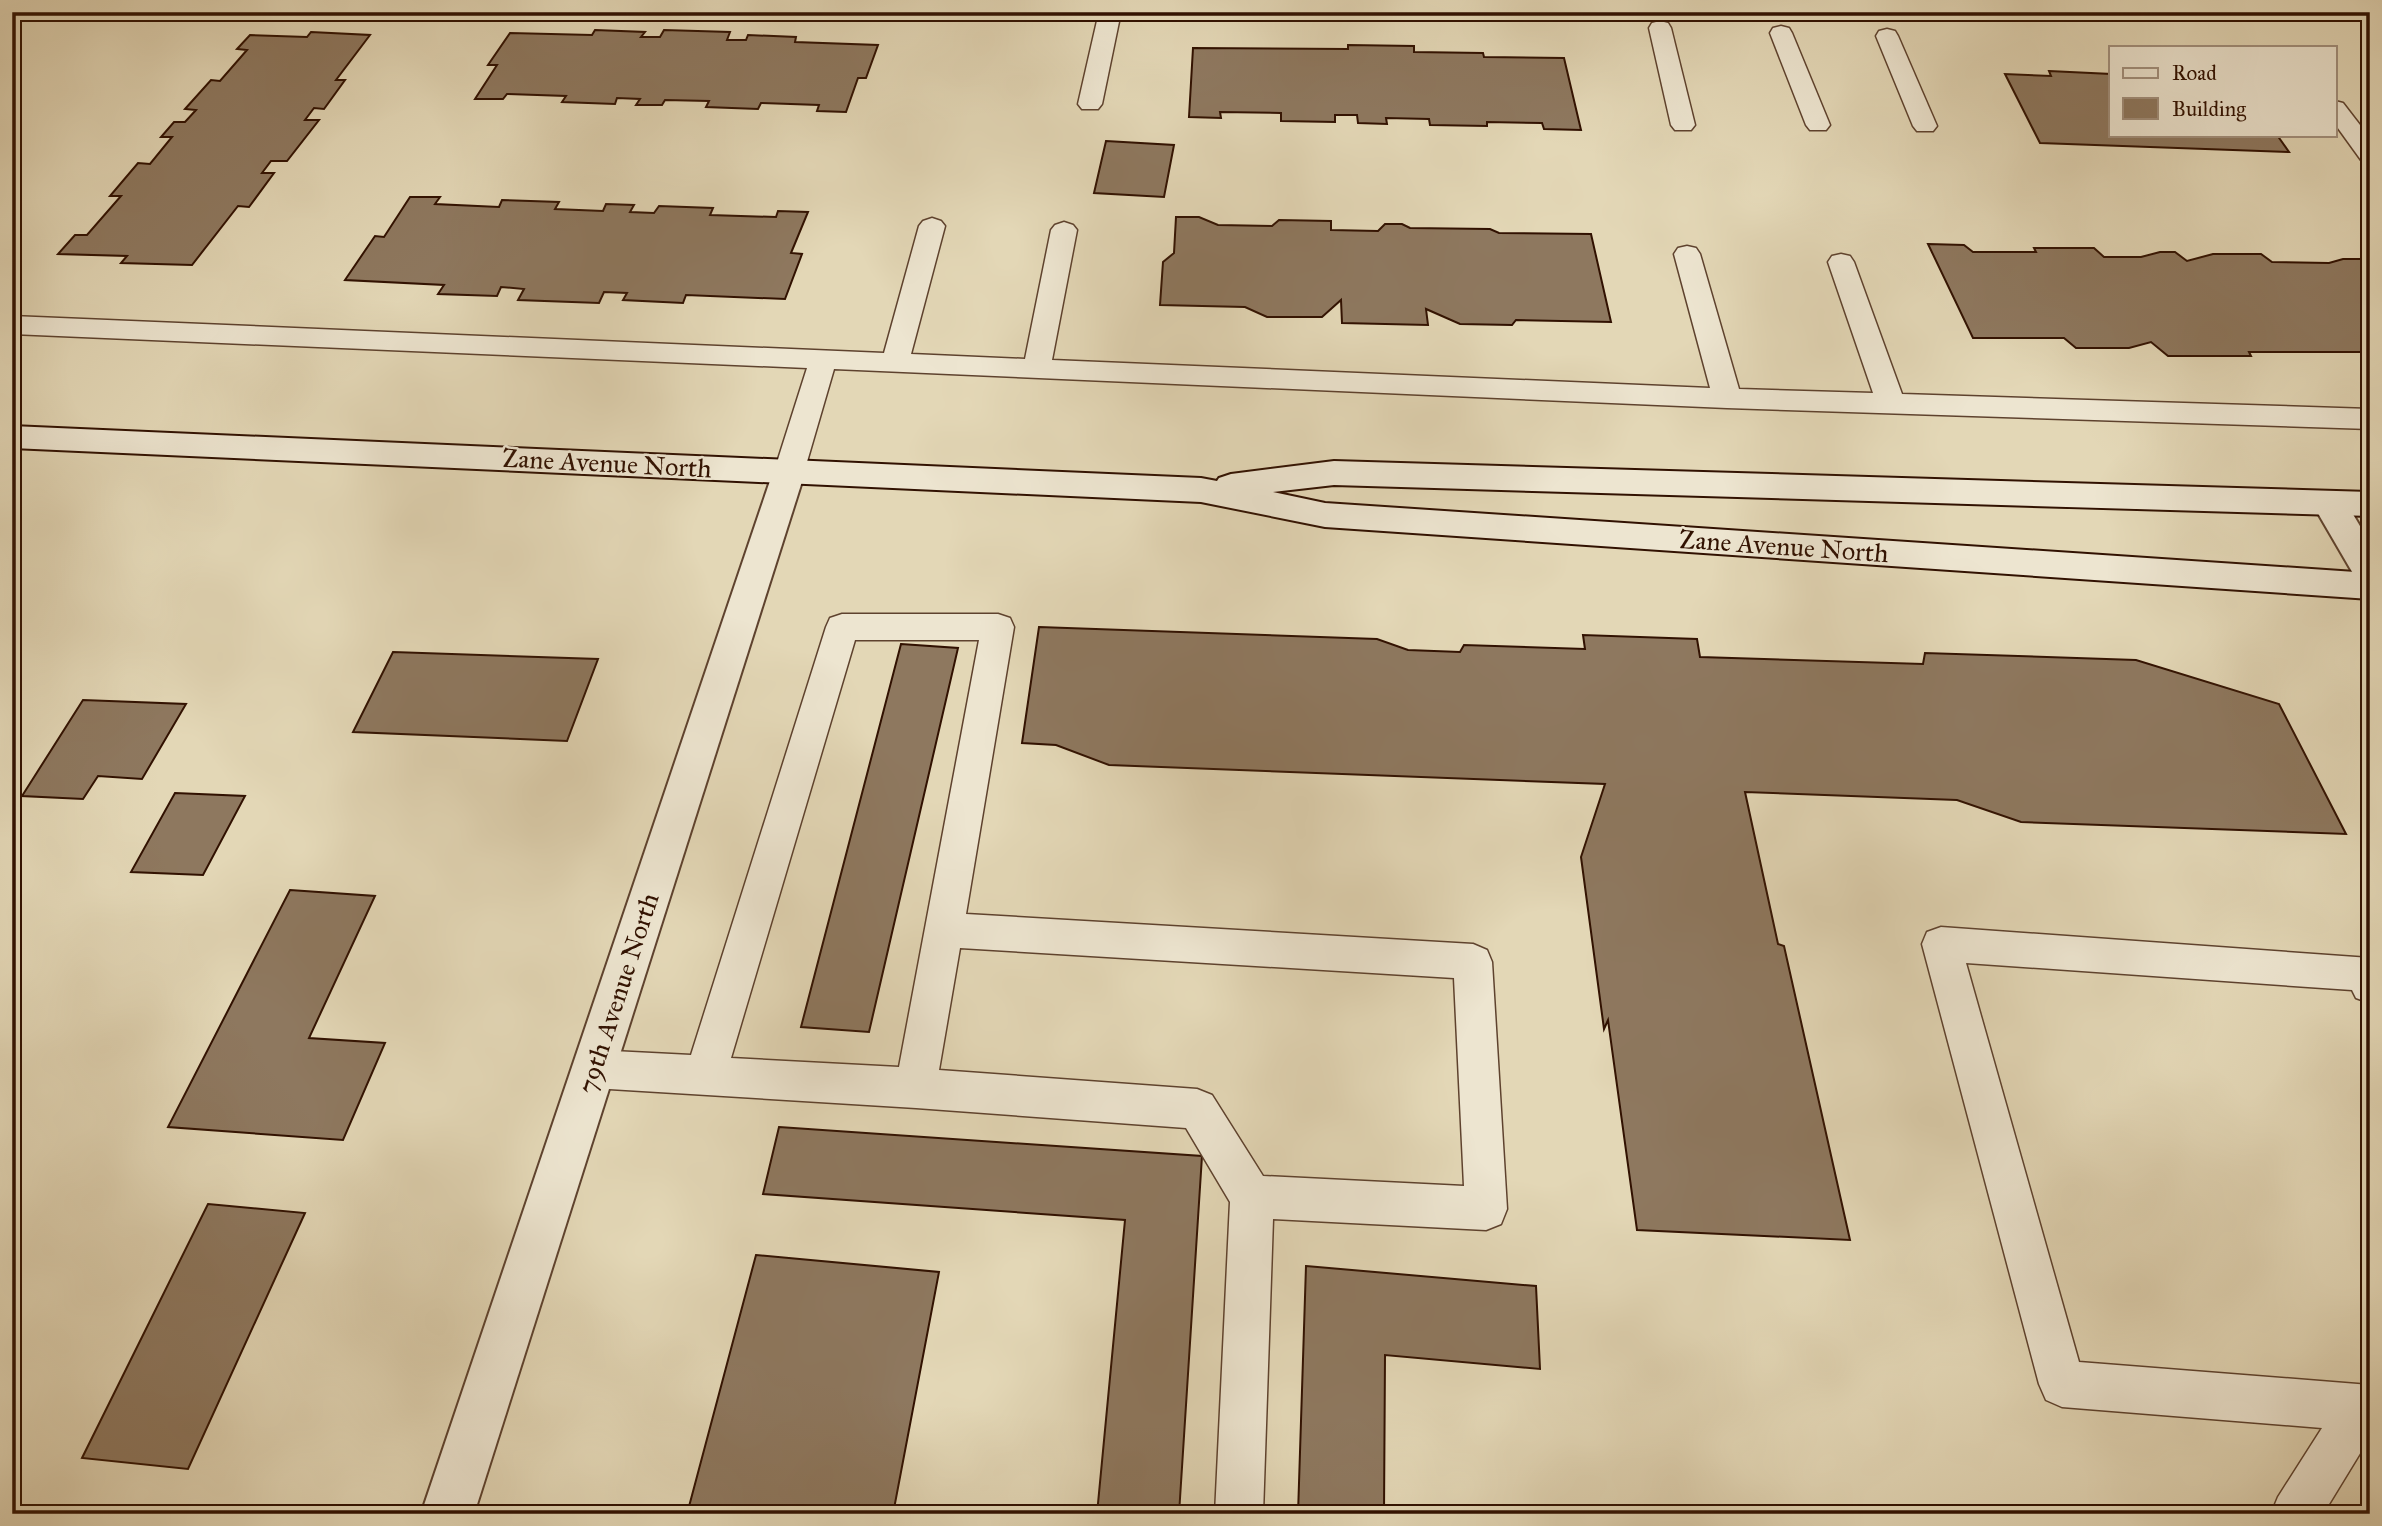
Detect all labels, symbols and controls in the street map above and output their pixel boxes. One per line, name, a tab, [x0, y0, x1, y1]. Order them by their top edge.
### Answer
legend	[2109, 46, 2336, 136]
text: Road	[2172, 60, 2217, 86]
text: Building	[2172, 96, 2246, 122]
street label: Zane Avenue North	[502, 442, 713, 484]
street label: Zane Avenue North	[1678, 523, 1890, 569]
street label: 79th Avenue North	[570, 888, 666, 1097]

